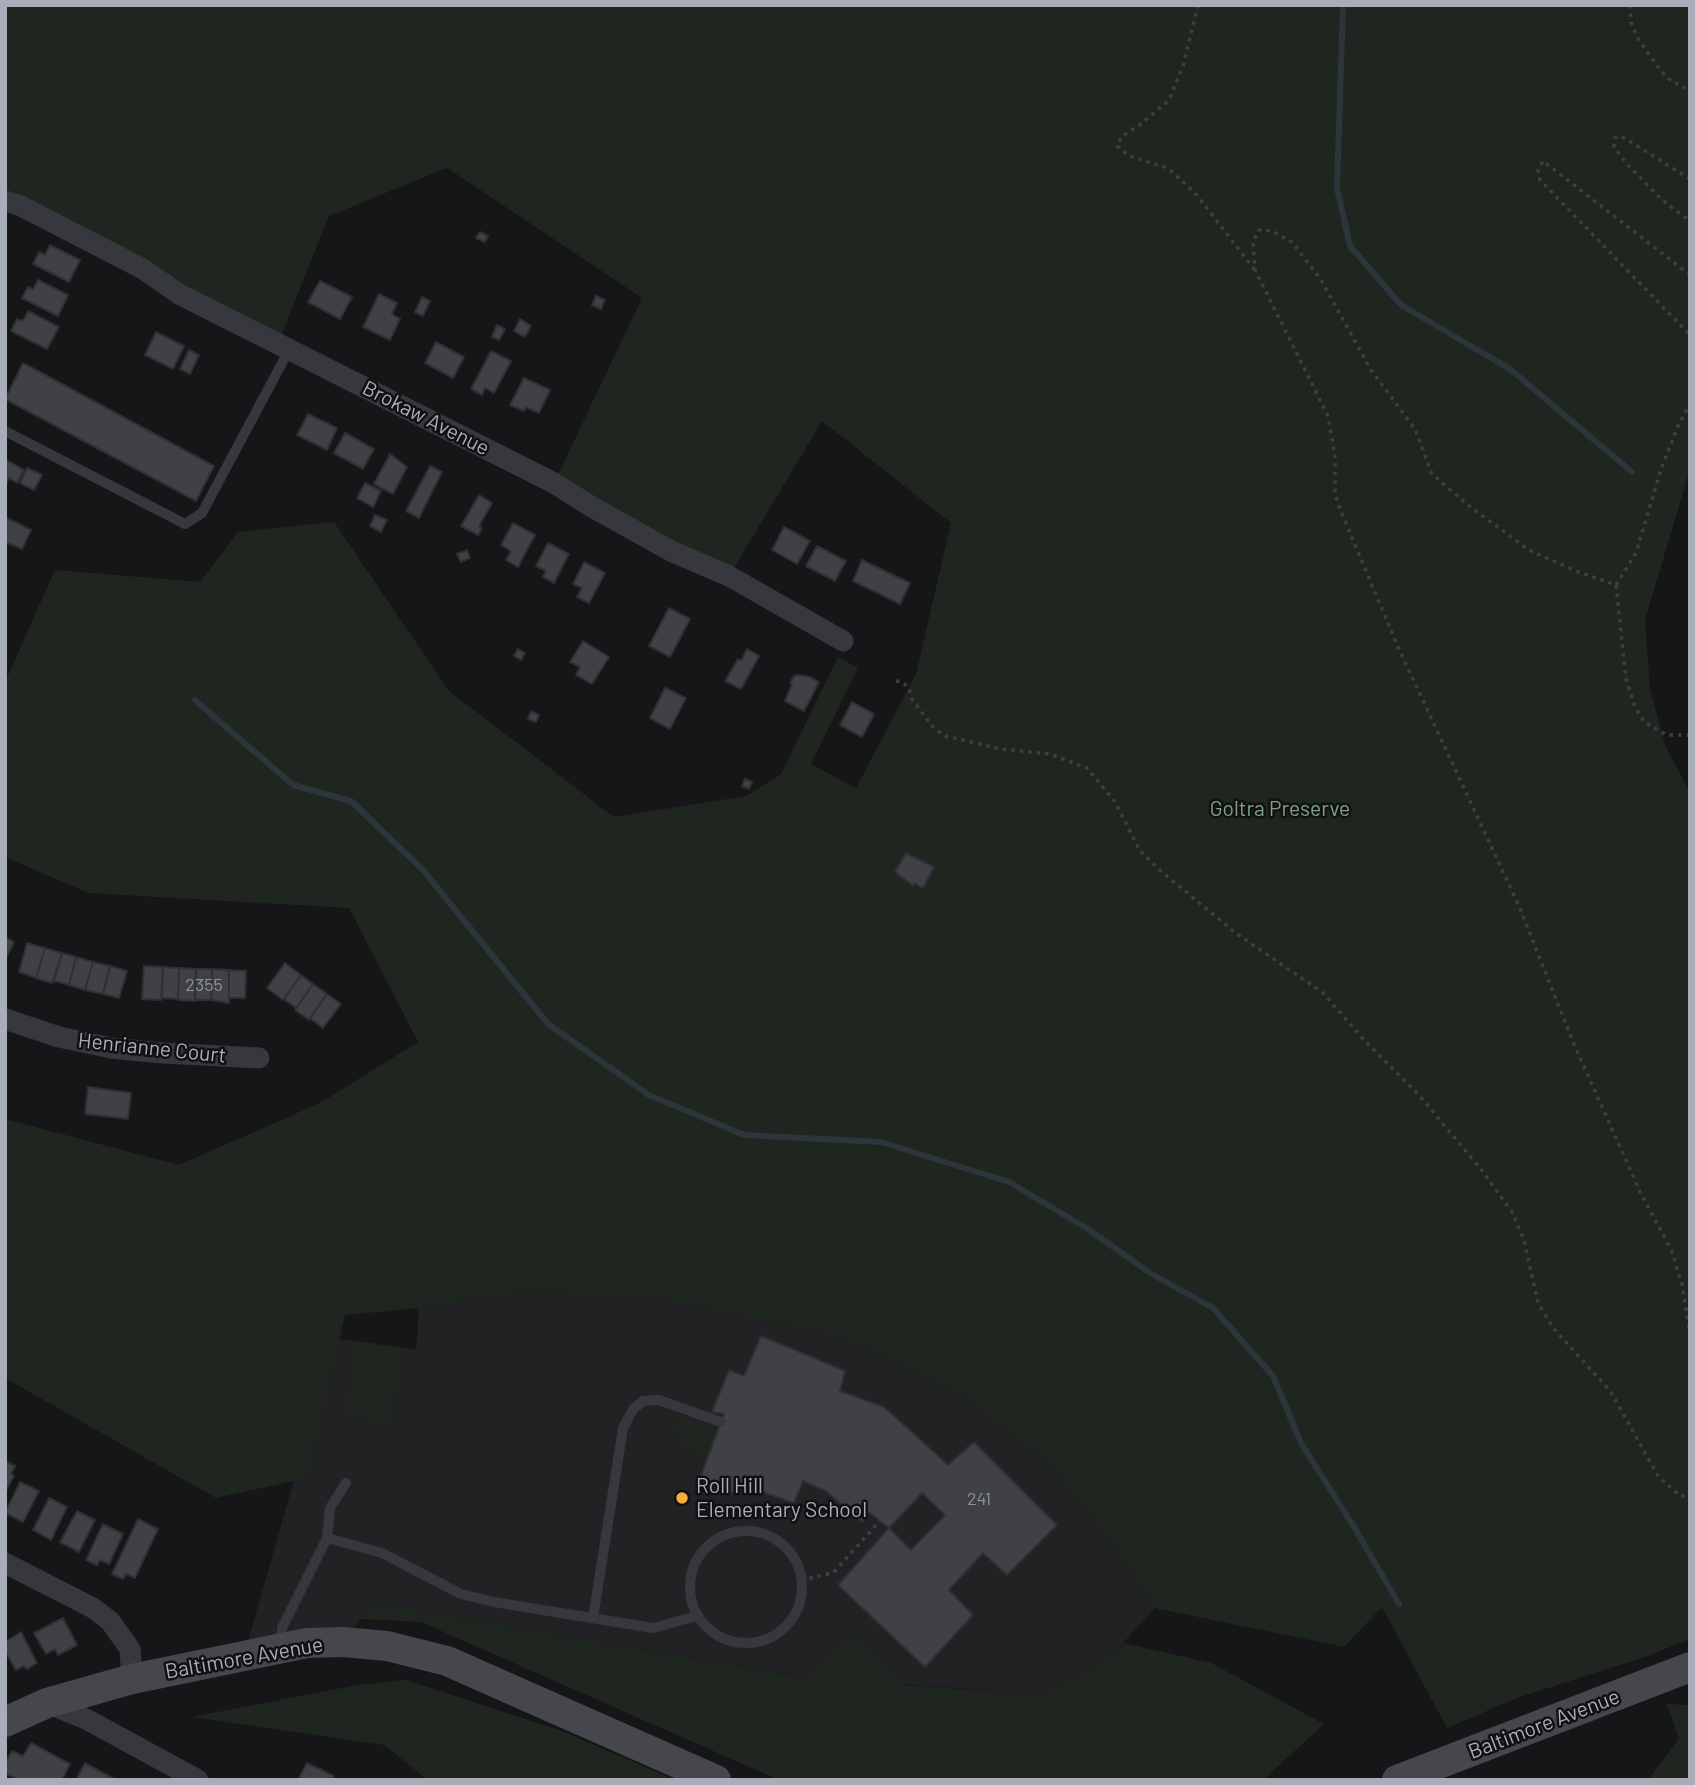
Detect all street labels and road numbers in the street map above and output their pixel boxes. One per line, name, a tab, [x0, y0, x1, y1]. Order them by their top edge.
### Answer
street label: Brokaw Avenue	[358, 375, 494, 461]
street label: Henrianne Court	[77, 1028, 227, 1068]
street label: Baltimore Avenue	[163, 1632, 325, 1684]
street label: Baltimore Avenue	[1465, 1684, 1623, 1764]

